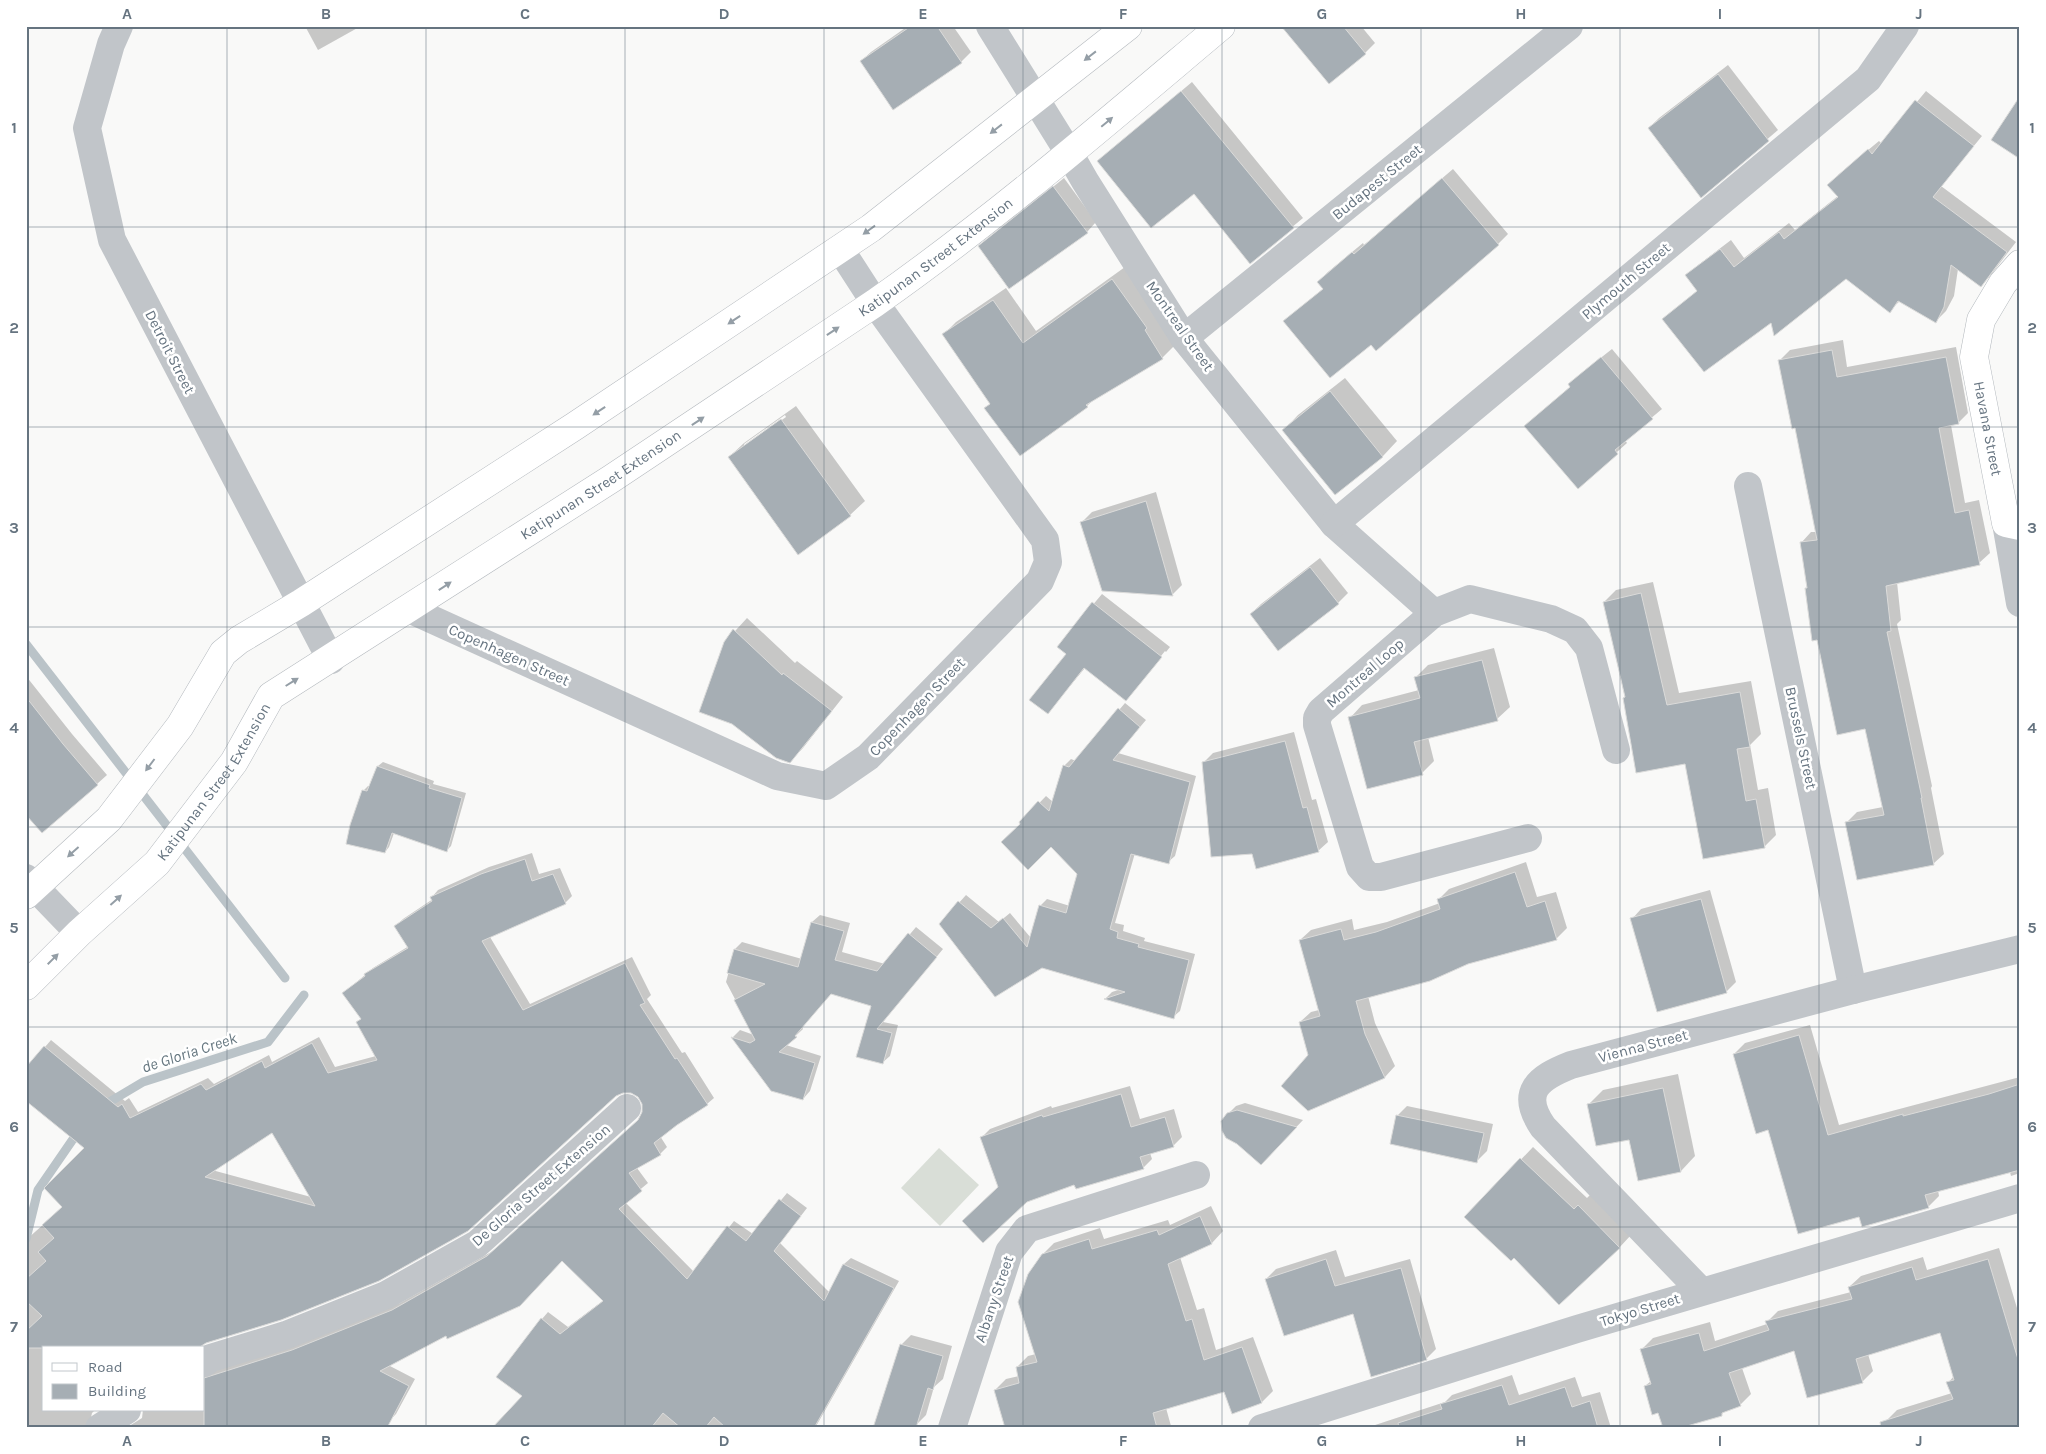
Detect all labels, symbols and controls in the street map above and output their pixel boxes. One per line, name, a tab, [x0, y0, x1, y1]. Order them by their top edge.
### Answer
text: A	[122, 4, 132, 23]
text: B	[321, 4, 331, 23]
text: C	[520, 4, 530, 23]
text: D	[719, 4, 730, 23]
text: E	[918, 4, 928, 23]
text: F	[1119, 4, 1128, 23]
text: G	[1317, 4, 1327, 23]
text: H	[1515, 4, 1527, 23]
text: I	[1718, 4, 1722, 23]
text: J	[1915, 4, 1923, 23]
one-way arrow	[1084, 51, 1097, 62]
one-way arrow	[1100, 116, 1112, 128]
text: 1	[11, 118, 17, 137]
text: 1	[2029, 118, 2035, 137]
one-way arrow	[990, 124, 1003, 135]
street label: Budapest Street	[1328, 140, 1426, 224]
street label: Katipunan Street Extension	[855, 194, 1016, 321]
one-way arrow	[863, 224, 876, 235]
street label: Plymouth Street	[1578, 238, 1674, 323]
street label: Montreal Street	[1142, 277, 1218, 375]
street label: Detroit Street	[141, 307, 199, 397]
one-way arrow	[727, 315, 741, 325]
text: 2	[9, 318, 19, 337]
text: 2	[2027, 318, 2037, 337]
one-way arrow	[827, 326, 840, 336]
street label: Havana Street	[1970, 380, 2006, 478]
one-way arrow	[592, 406, 606, 416]
one-way arrow	[691, 416, 705, 426]
street label: Katipunan Street Extension	[517, 426, 685, 544]
text: 3	[9, 518, 19, 537]
text: 3	[2027, 518, 2037, 537]
one-way arrow	[438, 582, 451, 591]
street label: Copenhagen Street	[446, 620, 572, 690]
street label: Montreal Loop	[1323, 634, 1407, 712]
street label: Copenhagen Street	[865, 654, 969, 760]
one-way arrow	[286, 677, 299, 686]
street label: Brussels Street	[1781, 685, 1821, 791]
street label: Katipunan Street Extension	[153, 700, 274, 864]
text: 4	[9, 718, 19, 737]
text: 4	[2027, 718, 2037, 737]
one-way arrow	[145, 758, 156, 771]
one-way arrow	[68, 846, 80, 858]
one-way arrow	[109, 894, 121, 906]
text: 5	[9, 918, 19, 937]
text: 5	[2027, 918, 2037, 937]
one-way arrow	[47, 953, 59, 965]
street label: Vienna Street	[1596, 1025, 1690, 1067]
water label: de Gloria Creek	[139, 1028, 240, 1077]
text: 6	[9, 1117, 19, 1136]
text: 6	[2027, 1117, 2037, 1136]
street label: De Gloria Street Extension	[468, 1120, 614, 1250]
street label: Albany Street	[971, 1253, 1017, 1345]
street label: Tokyo Street	[1598, 1289, 1682, 1331]
text: 7	[10, 1317, 18, 1336]
text: 7	[2028, 1317, 2036, 1336]
legend	[42, 1346, 205, 1412]
text: Road	[88, 1358, 123, 1376]
text: Building	[88, 1382, 146, 1400]
text: A	[122, 1431, 132, 1450]
text: B	[321, 1431, 331, 1450]
text: C	[520, 1431, 530, 1450]
text: D	[719, 1431, 730, 1450]
text: E	[918, 1431, 928, 1450]
text: F	[1119, 1431, 1128, 1450]
text: G	[1317, 1431, 1327, 1450]
text: H	[1515, 1431, 1527, 1450]
text: I	[1718, 1431, 1722, 1450]
text: J	[1915, 1431, 1923, 1450]

